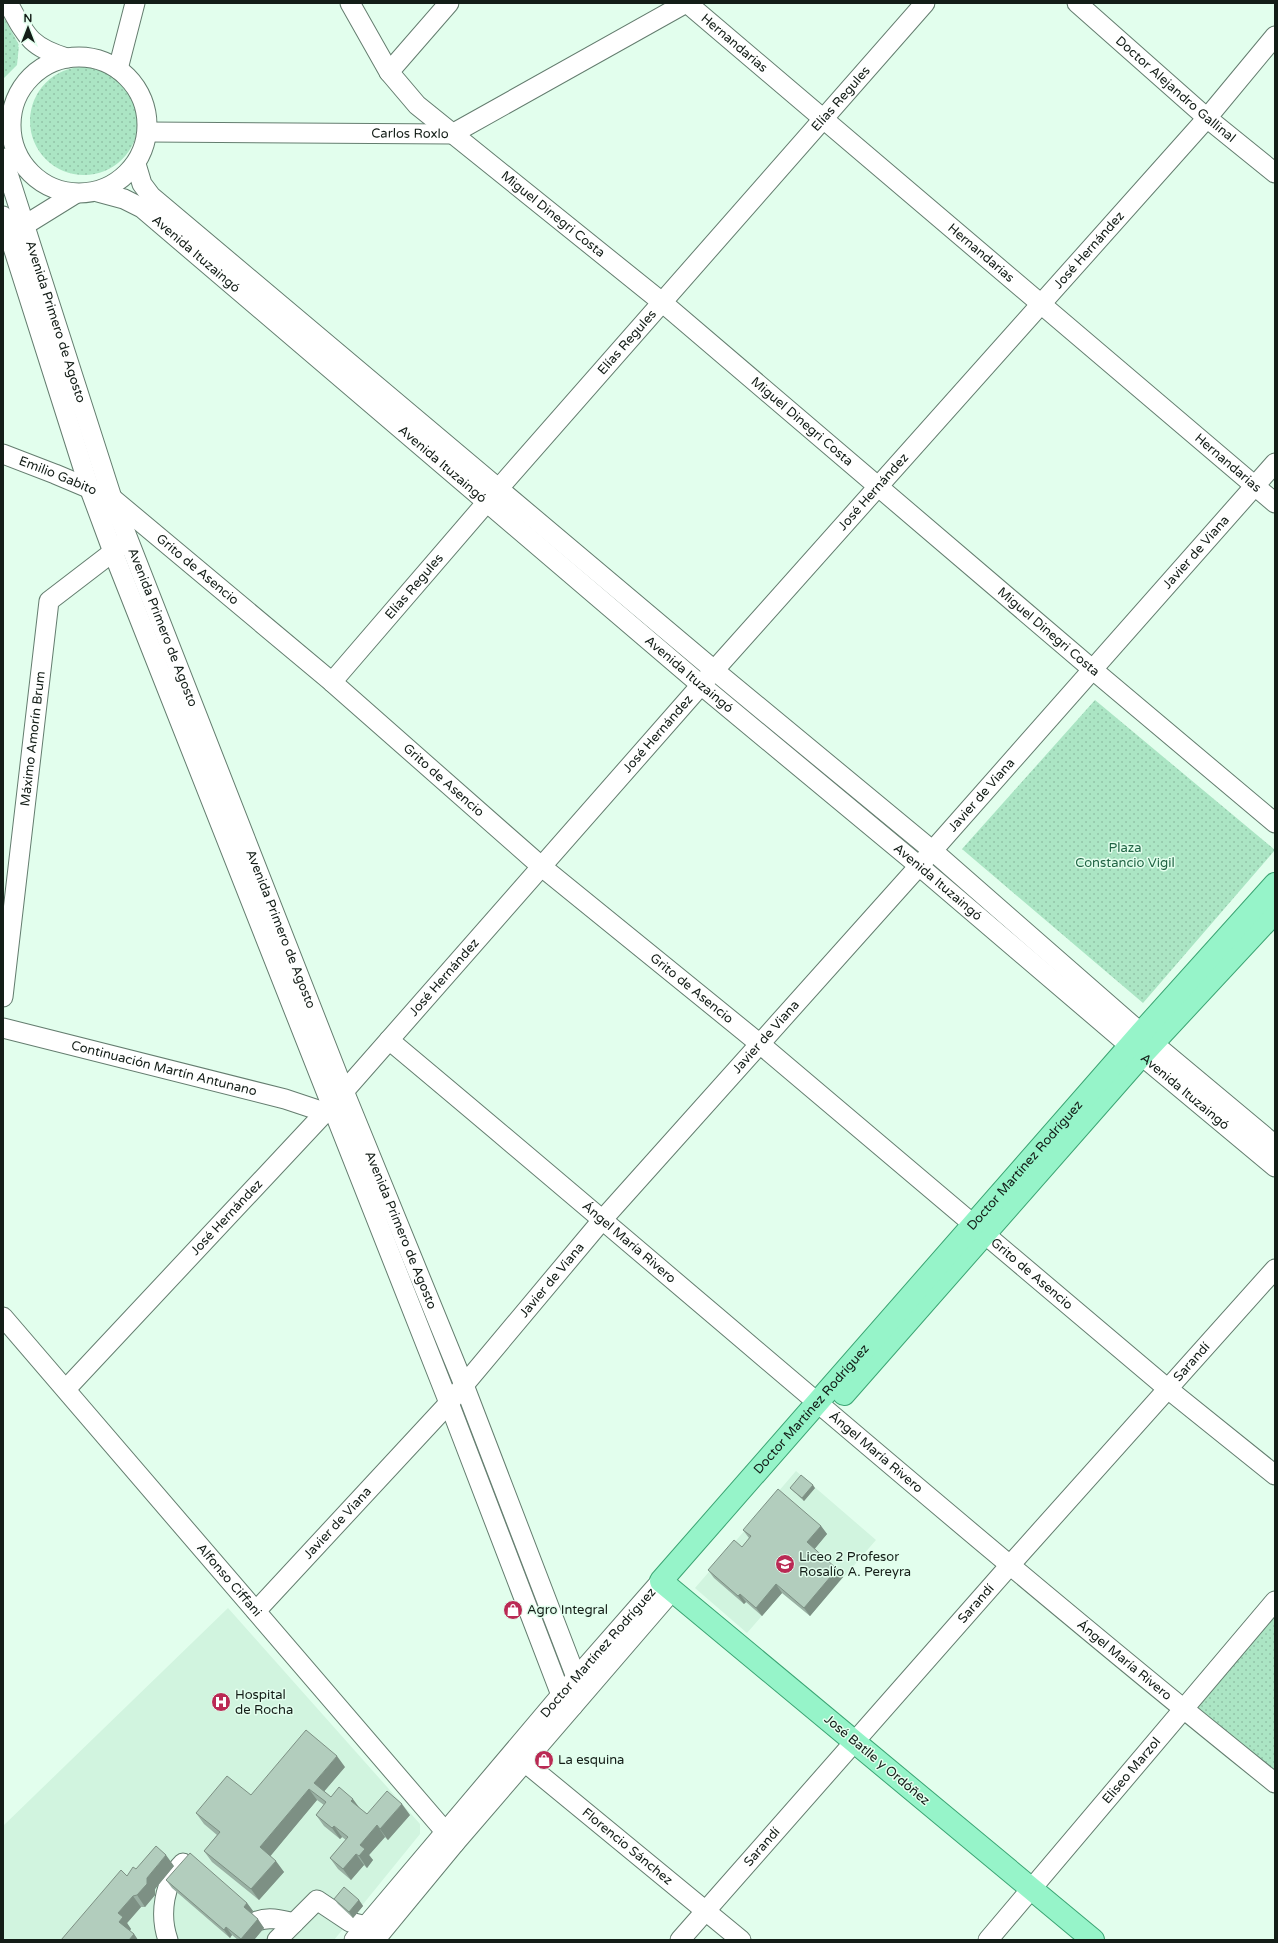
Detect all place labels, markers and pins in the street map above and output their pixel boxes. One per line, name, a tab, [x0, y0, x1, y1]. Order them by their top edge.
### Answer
place label: Liceo 2 Profesor Rosalío A. Pereyra	[799, 1549, 911, 1580]
school or university icon: Liceo 2 Profesor Rosalío A. Pereyra	[774, 1553, 796, 1575]
shop icon: Agro Integral	[502, 1599, 524, 1621]
place label: Agro Integral	[527, 1602, 608, 1618]
place label: Hospital de Rocha	[235, 1687, 293, 1718]
hospital icon: Hospital de Rocha	[210, 1691, 232, 1713]
shop icon: La esquina	[533, 1749, 555, 1771]
place label: La esquina	[558, 1752, 624, 1768]

